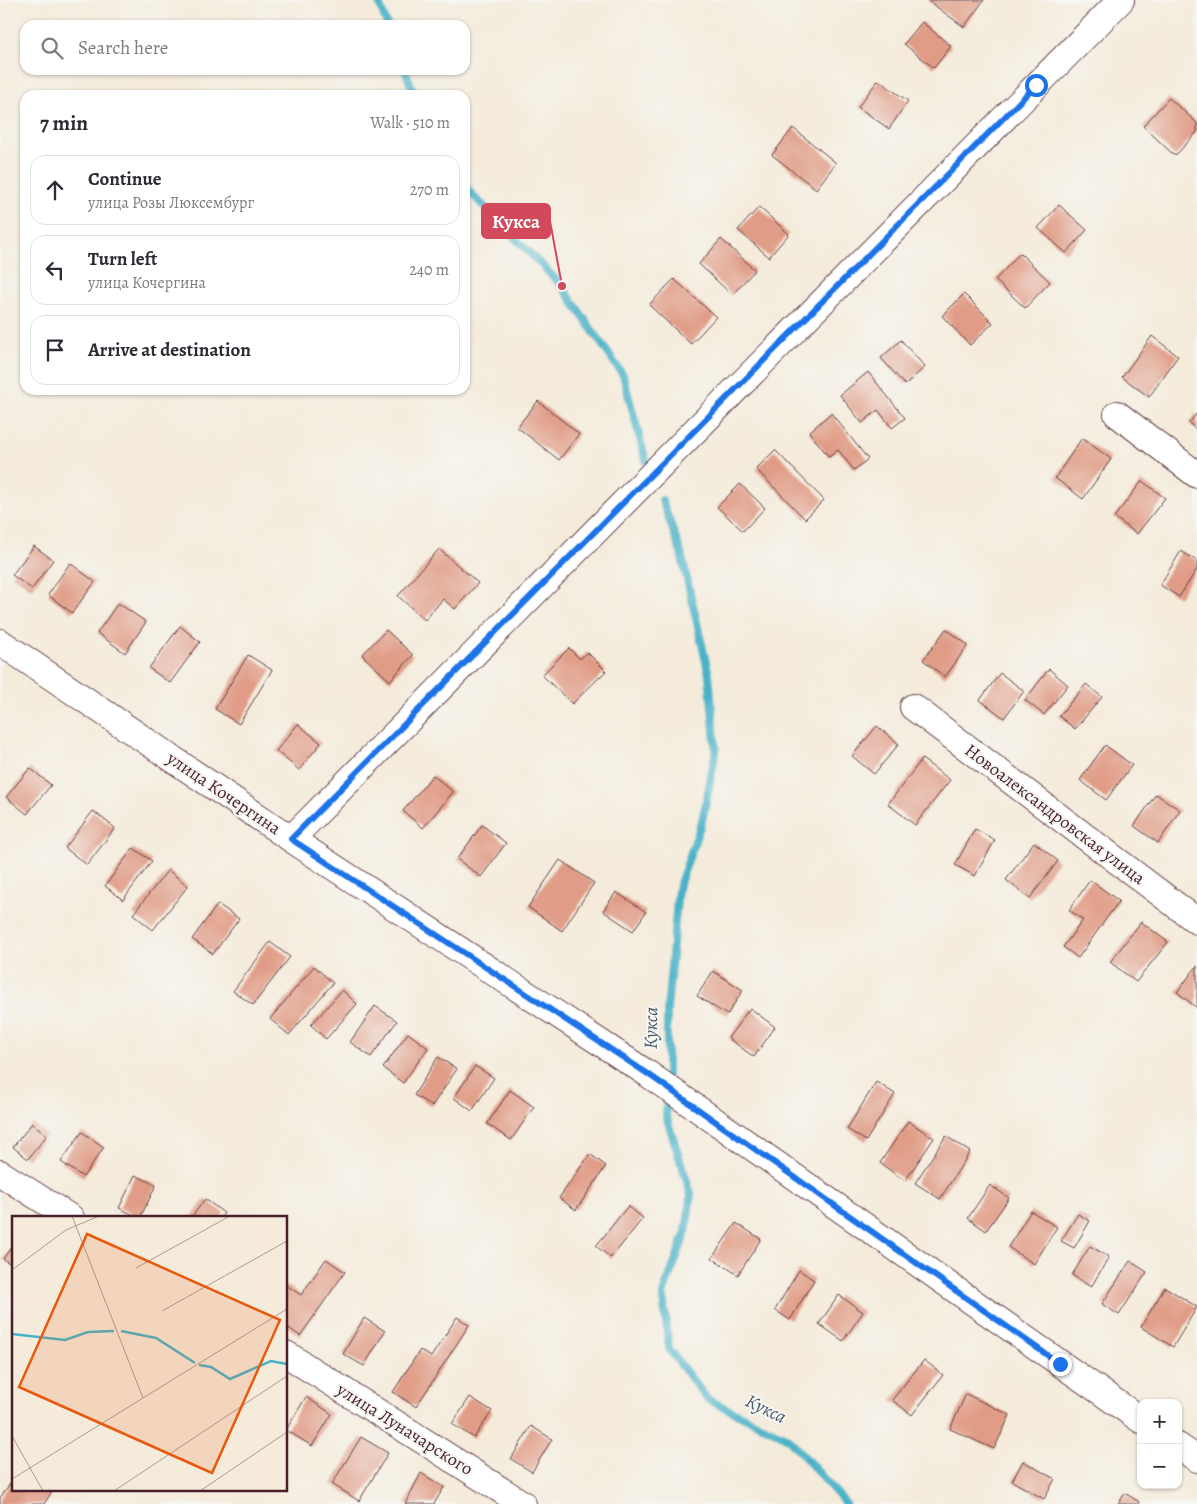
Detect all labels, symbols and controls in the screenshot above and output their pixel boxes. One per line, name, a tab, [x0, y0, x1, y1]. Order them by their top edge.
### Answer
search box	[20, 20, 470, 75]
icon: search	[38, 34, 66, 62]
text: Search here	[78, 35, 168, 61]
route start	[1025, 74, 1048, 97]
text: 7 min	[40, 109, 88, 137]
text: Walk · 510 m	[370, 112, 450, 134]
text: Continue	[88, 166, 162, 192]
icon: ahead	[41, 176, 69, 204]
text: 270 m	[410, 179, 449, 201]
text: улица Розы Люксембург	[88, 192, 254, 214]
callout: Кукса	[482, 204, 550, 238]
text: Кукса	[492, 209, 541, 235]
text: Turn left	[88, 246, 157, 272]
icon: left	[41, 256, 69, 284]
text: 240 m	[409, 259, 449, 281]
text: улица Кочергина	[88, 272, 206, 294]
icon: arrive	[41, 336, 69, 364]
text: Arrive at destination	[88, 337, 251, 363]
street label: Новоалександровская улица	[960, 738, 1151, 890]
street label: улица Кочергина	[161, 745, 286, 840]
water label: Кукса	[638, 1006, 664, 1049]
inset map	[12, 1216, 288, 1492]
route end	[1049, 1353, 1072, 1376]
street label: улица Луначарского	[331, 1377, 478, 1481]
water label: Кукса	[741, 1388, 791, 1430]
map controls	[1137, 1399, 1182, 1489]
button: +	[1137, 1399, 1182, 1444]
button: −	[1137, 1444, 1182, 1489]

